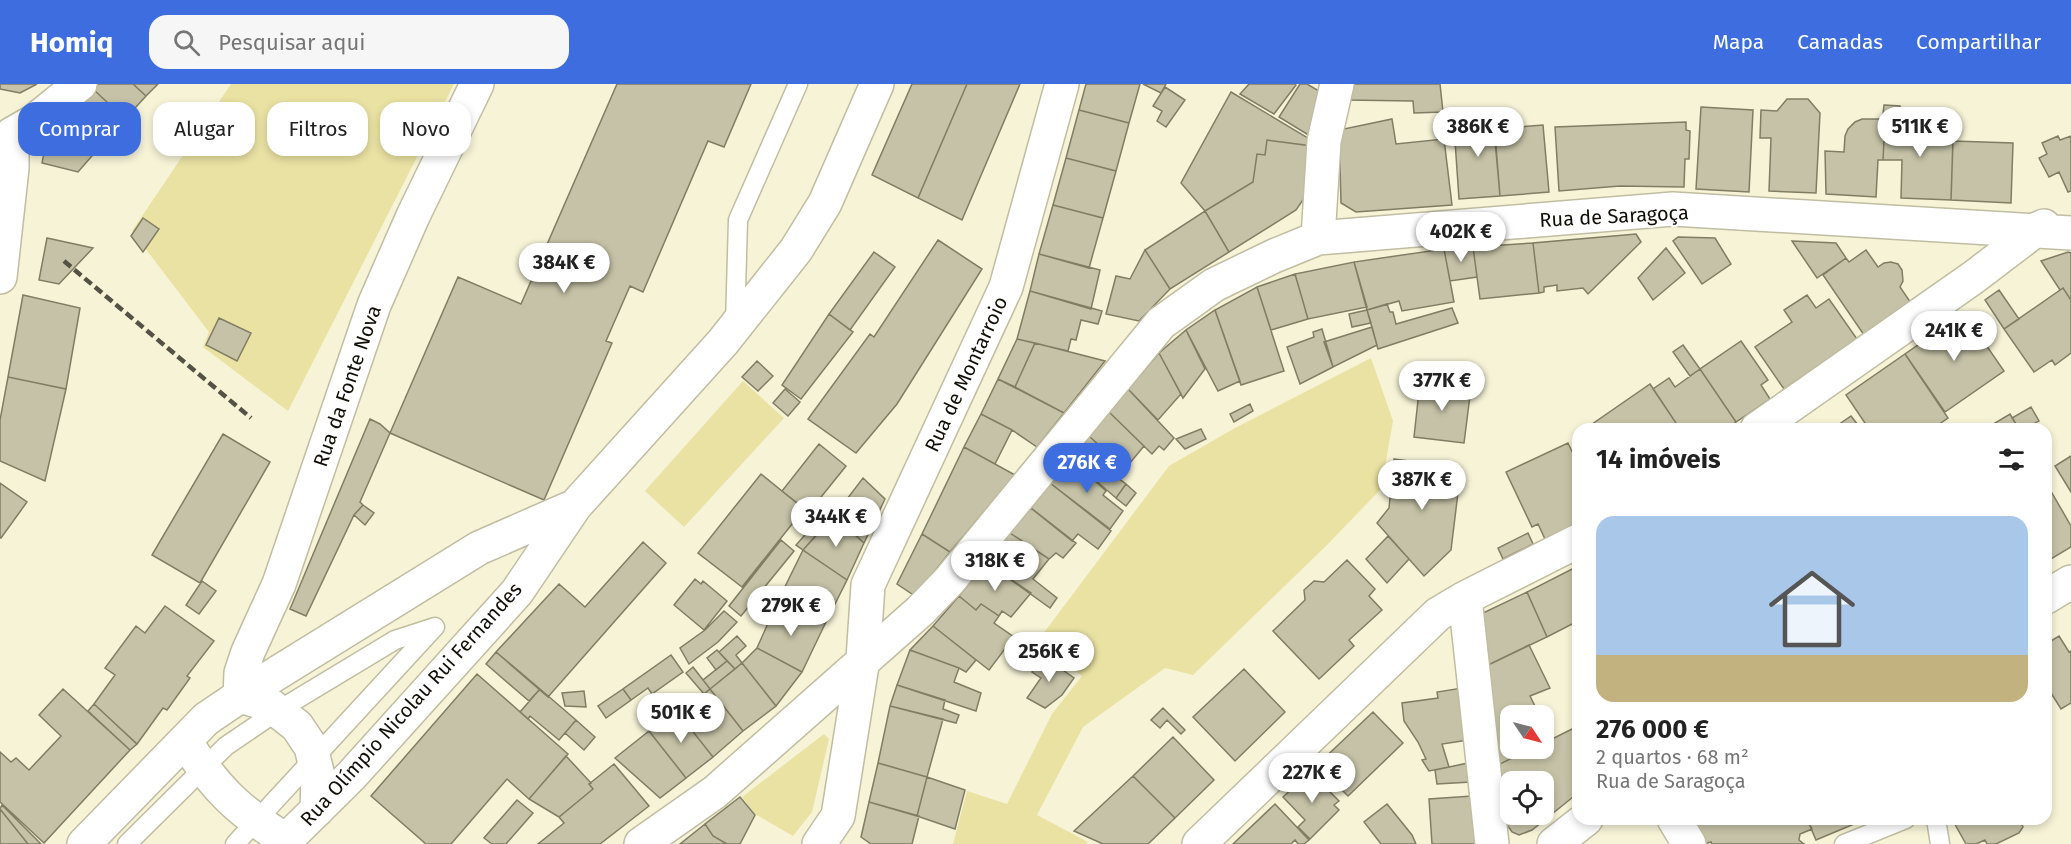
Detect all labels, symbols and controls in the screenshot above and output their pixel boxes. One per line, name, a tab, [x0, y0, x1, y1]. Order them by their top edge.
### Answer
search box	[149, 15, 569, 69]
text: Homiq	[30, 26, 113, 59]
icon: search	[170, 26, 203, 59]
text: Pesquisar aqui	[218, 29, 365, 56]
text: Mapa	[1713, 29, 1764, 55]
text: Camadas	[1797, 29, 1883, 55]
text: Compartilhar	[1916, 29, 2041, 55]
chip: Comprar	[18, 102, 141, 156]
chip: Alugar	[153, 102, 255, 156]
chip: Filtros	[267, 102, 368, 156]
chip: Novo	[380, 102, 471, 156]
pin: 386K €	[1429, 107, 1527, 158]
pin: 511K €	[1871, 107, 1969, 158]
text: 386K €	[1447, 114, 1509, 138]
text: 511K €	[1892, 114, 1949, 138]
street label: Rua de Saragoça	[1539, 200, 1689, 233]
pin: 402K €	[1412, 212, 1510, 263]
text: 402K €	[1430, 219, 1492, 243]
pin: 384K €	[515, 243, 613, 294]
text: 384K €	[533, 250, 595, 274]
street label: Rua de Montarroio	[919, 292, 1013, 456]
street label: Rua da Fonte Nova	[308, 302, 386, 470]
pin: 241K €	[1905, 311, 2003, 362]
text: 241K €	[1925, 318, 1983, 342]
pin: 377K €	[1393, 361, 1491, 412]
text: 377K €	[1413, 368, 1471, 392]
pin: 276K €	[1038, 443, 1136, 494]
icon: filters	[1995, 443, 2028, 476]
text: 14 imóveis	[1596, 444, 1721, 475]
text: 276K €	[1057, 450, 1117, 474]
pin: 387K €	[1373, 460, 1471, 511]
text: 387K €	[1392, 467, 1452, 491]
pin: 344K €	[787, 497, 885, 548]
text: 344K €	[805, 504, 867, 528]
pin: 318K €	[946, 541, 1044, 592]
text: 318K €	[965, 548, 1025, 572]
icon: home	[1758, 555, 1866, 663]
street label: Rua Olímpio Nicolau Rui Fernandes	[295, 577, 527, 831]
pin: 279K €	[742, 586, 840, 637]
text: 279K €	[761, 593, 821, 617]
pin: 256K €	[1000, 632, 1098, 683]
text: 256K €	[1018, 639, 1080, 663]
pin: 501K €	[632, 693, 730, 744]
text: 501K €	[651, 700, 711, 724]
north arrow	[1500, 705, 1554, 759]
map controls	[1500, 705, 1554, 825]
text: 276 000 €	[1596, 714, 1709, 745]
text: 2 quartos · 68 m²	[1596, 745, 1749, 769]
pin: 227K €	[1263, 753, 1361, 804]
text: 227K €	[1282, 760, 1342, 784]
text: Rua de Saragoça	[1596, 769, 1746, 793]
button: locate	[1500, 771, 1554, 825]

